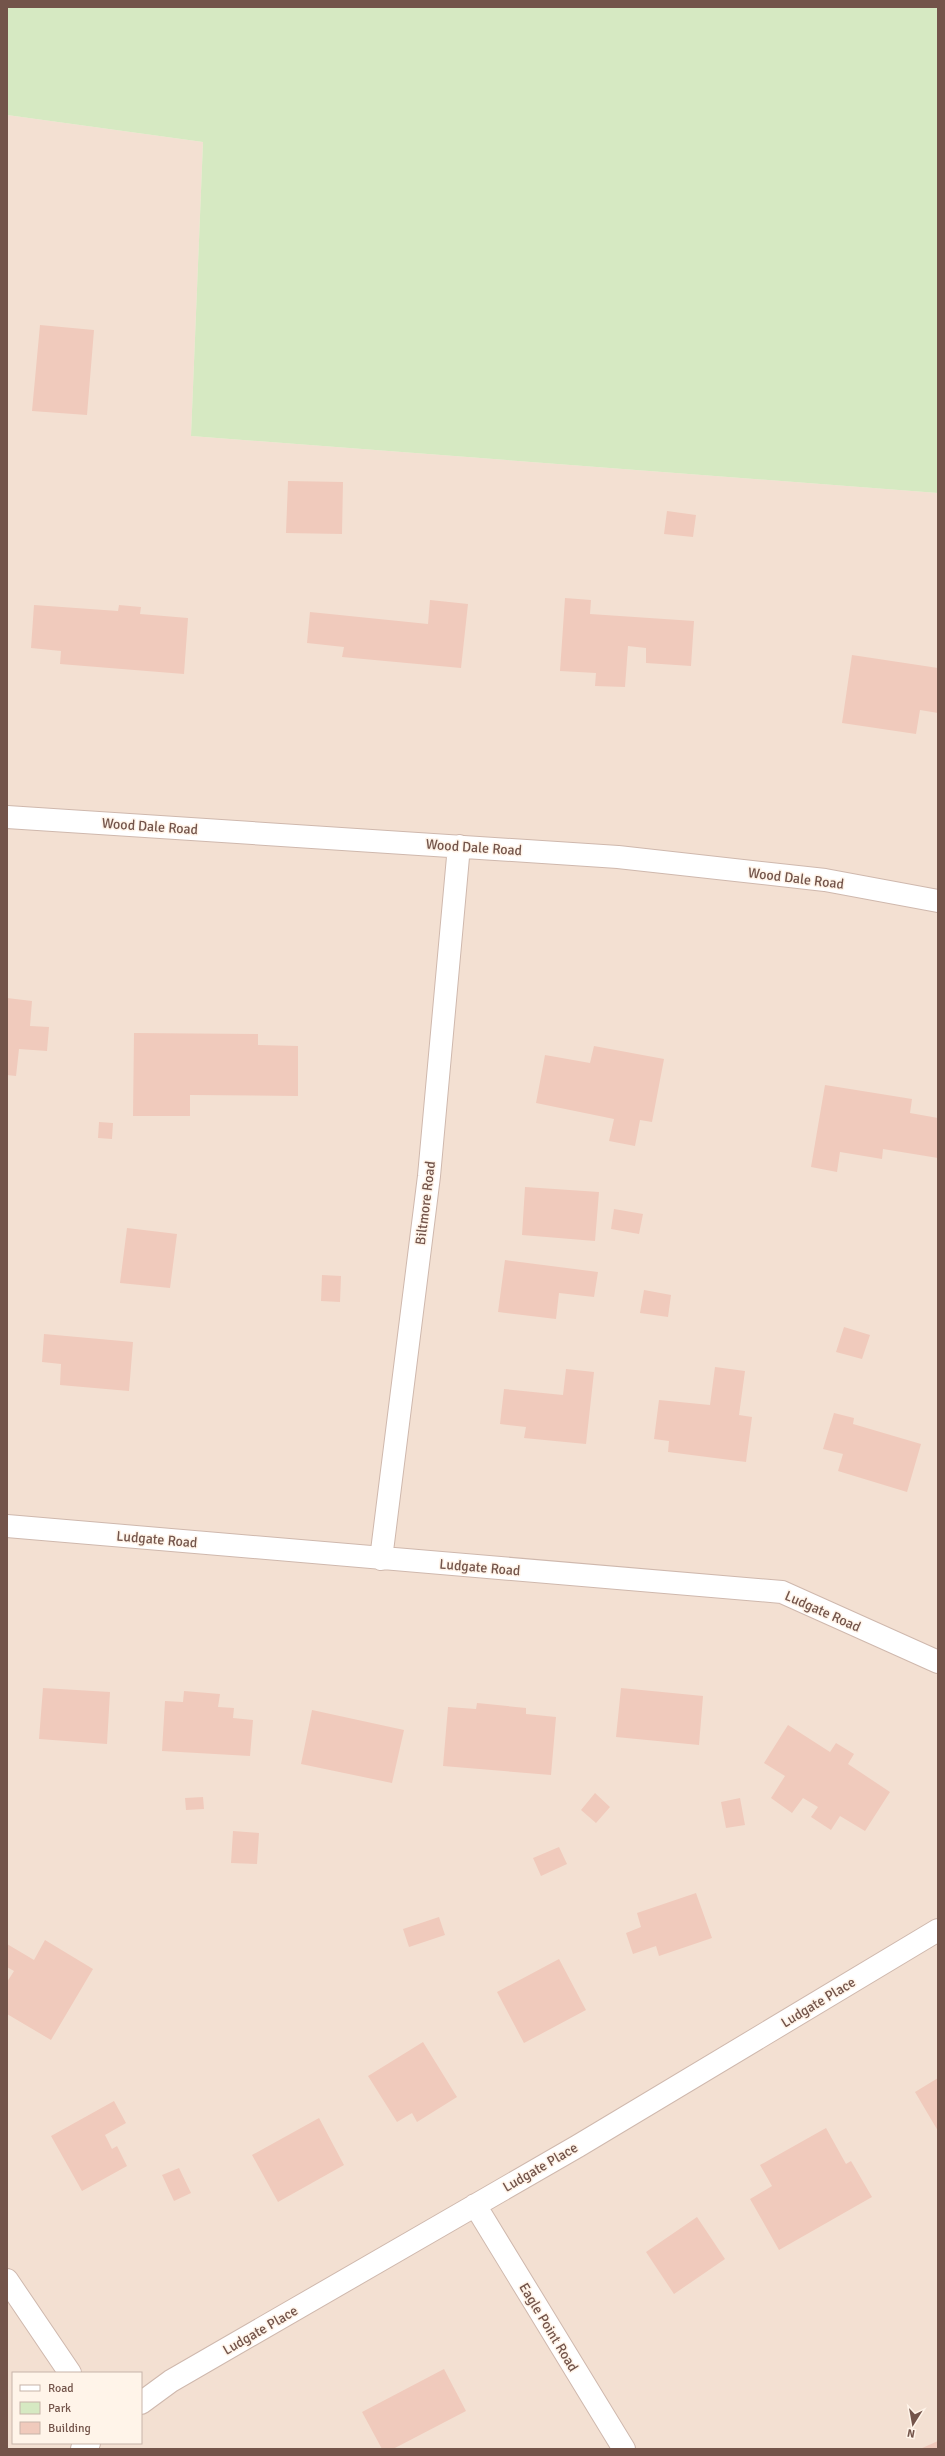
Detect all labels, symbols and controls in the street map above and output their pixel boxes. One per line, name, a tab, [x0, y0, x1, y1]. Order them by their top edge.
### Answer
street label: Wood Dale Road	[101, 815, 199, 838]
street label: Wood Dale Road	[425, 836, 523, 859]
street label: Wood Dale Road	[747, 864, 845, 893]
street label: Biltmore Road	[412, 1160, 439, 1246]
street label: Ludgate Road	[116, 1527, 198, 1552]
street label: Ludgate Road	[439, 1555, 521, 1580]
street label: Ludgate Road	[782, 1587, 863, 1636]
street label: Ludgate Place	[778, 1974, 859, 2031]
street label: Ludgate Place	[500, 2139, 581, 2196]
street label: Eagle Point Road	[515, 2280, 582, 2375]
street label: Ludgate Place	[220, 2302, 301, 2359]
legend	[12, 2372, 142, 2444]
text: Road	[48, 2381, 74, 2396]
text: Park	[48, 2401, 71, 2416]
north arrow	[893, 2404, 933, 2444]
text: Building	[48, 2421, 91, 2436]
text: N	[906, 2426, 916, 2440]

